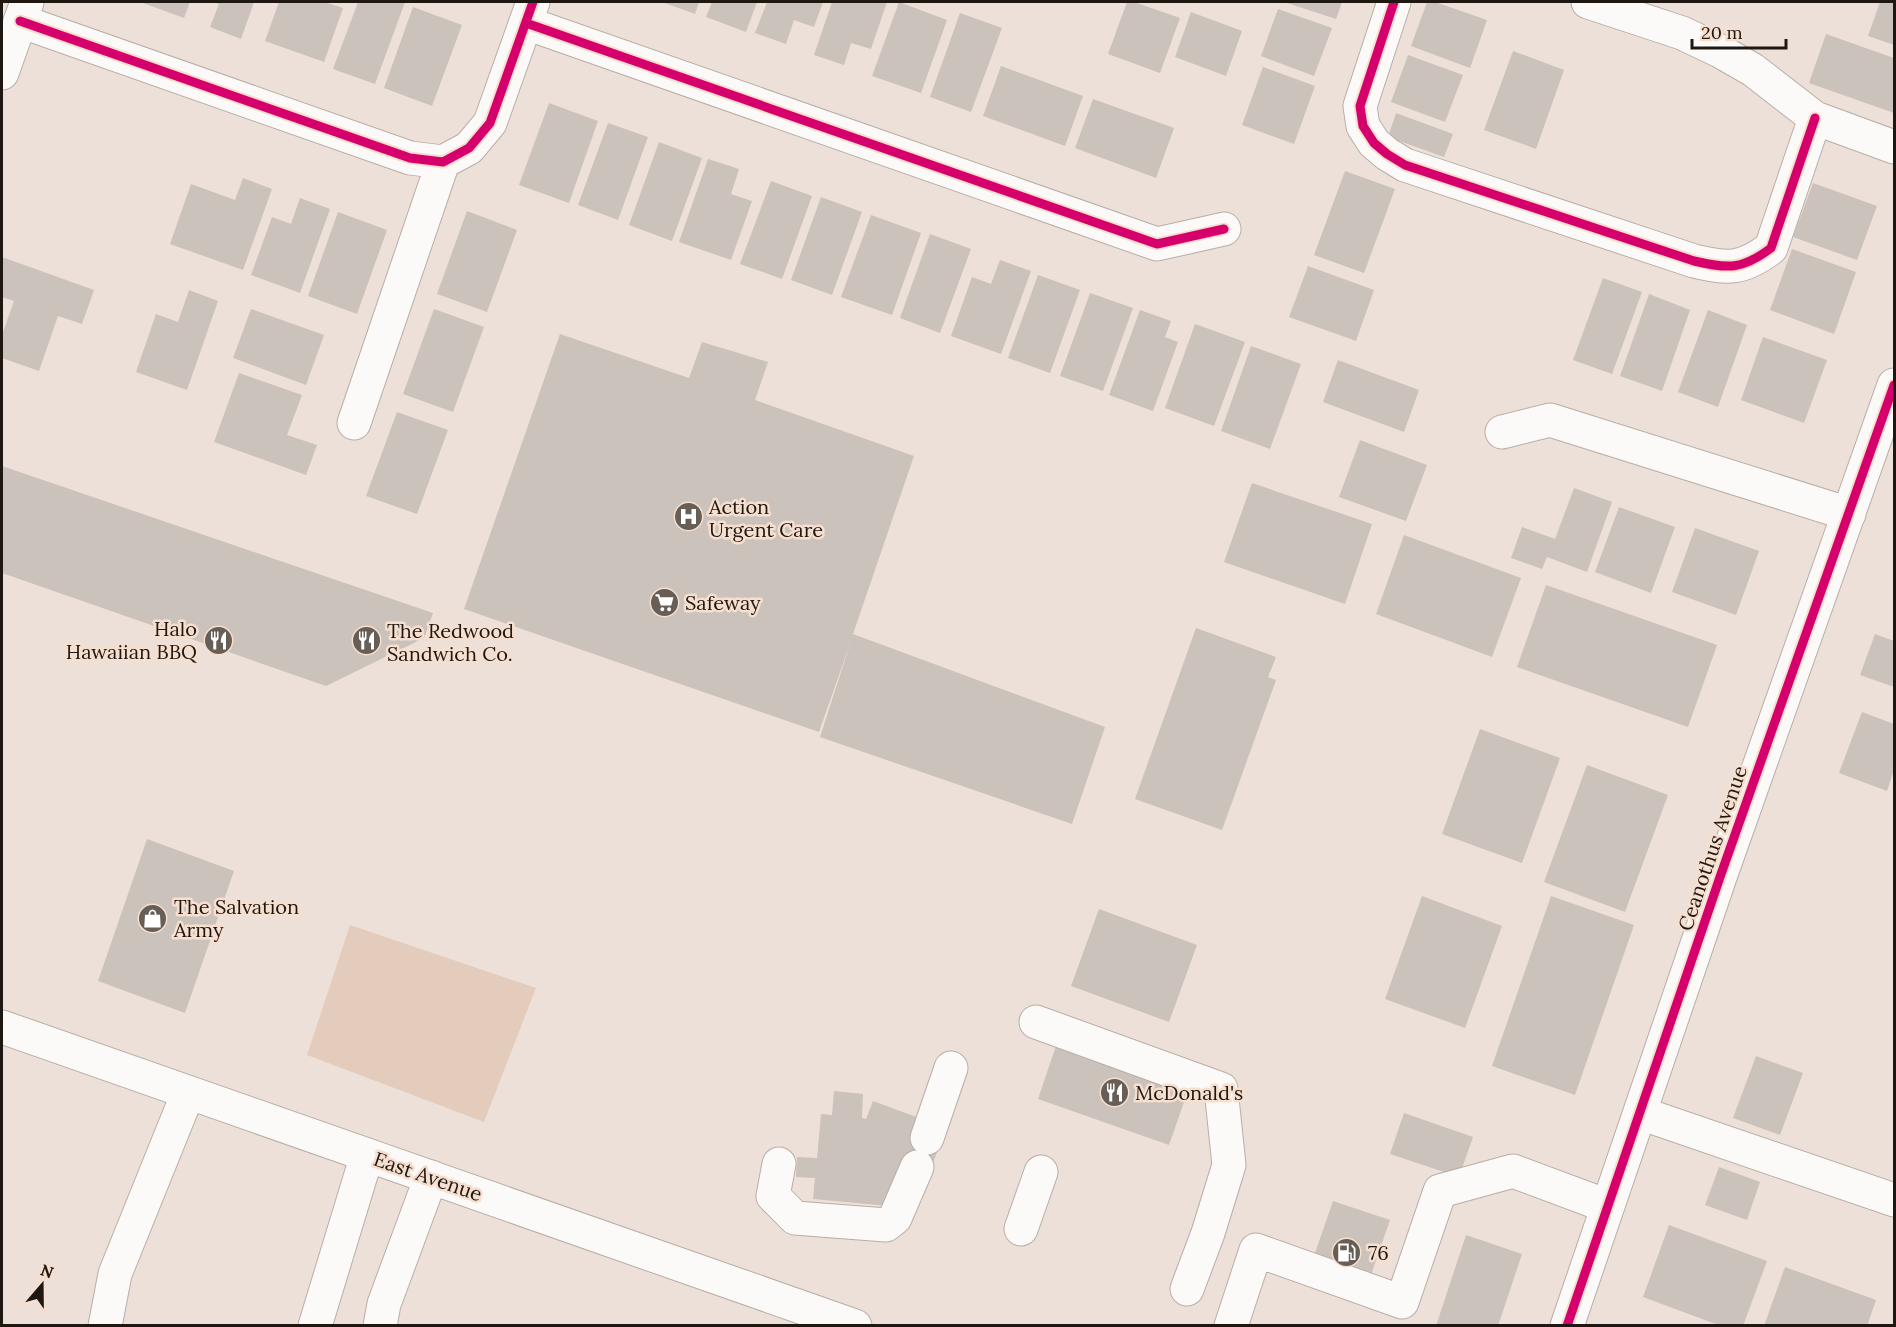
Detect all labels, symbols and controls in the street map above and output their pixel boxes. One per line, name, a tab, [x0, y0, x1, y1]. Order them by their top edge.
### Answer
scale bar	[1692, 12, 1786, 50]
text: 20 m	[1701, 21, 1743, 44]
place label: Action Urgent Care	[708, 494, 823, 542]
hospital icon: Action Urgent Care	[672, 501, 704, 533]
supermarket icon: Safeway	[648, 586, 680, 618]
place label: Safeway	[685, 590, 761, 615]
place label: Halo Hawaiian BBQ	[66, 616, 197, 664]
place label: The Redwood Sandwich Co.	[387, 618, 514, 666]
restaurant icon: Halo Hawaiian BBQ	[202, 624, 234, 656]
restaurant icon: The Redwood Sandwich Co.	[350, 625, 382, 657]
street label: Ceanothus Avenue	[1672, 762, 1752, 934]
place label: The Salvation Army	[173, 894, 299, 942]
shop icon: The Salvation Army	[137, 902, 169, 934]
restaurant icon: McDonald's	[1098, 1076, 1130, 1108]
place label: McDonald's	[1135, 1080, 1243, 1105]
street label: East Avenue	[371, 1146, 486, 1206]
fuel station icon: 76	[1331, 1236, 1363, 1268]
place label: 76	[1368, 1240, 1389, 1265]
north arrow	[12, 1255, 72, 1315]
text: N	[38, 1259, 56, 1282]

